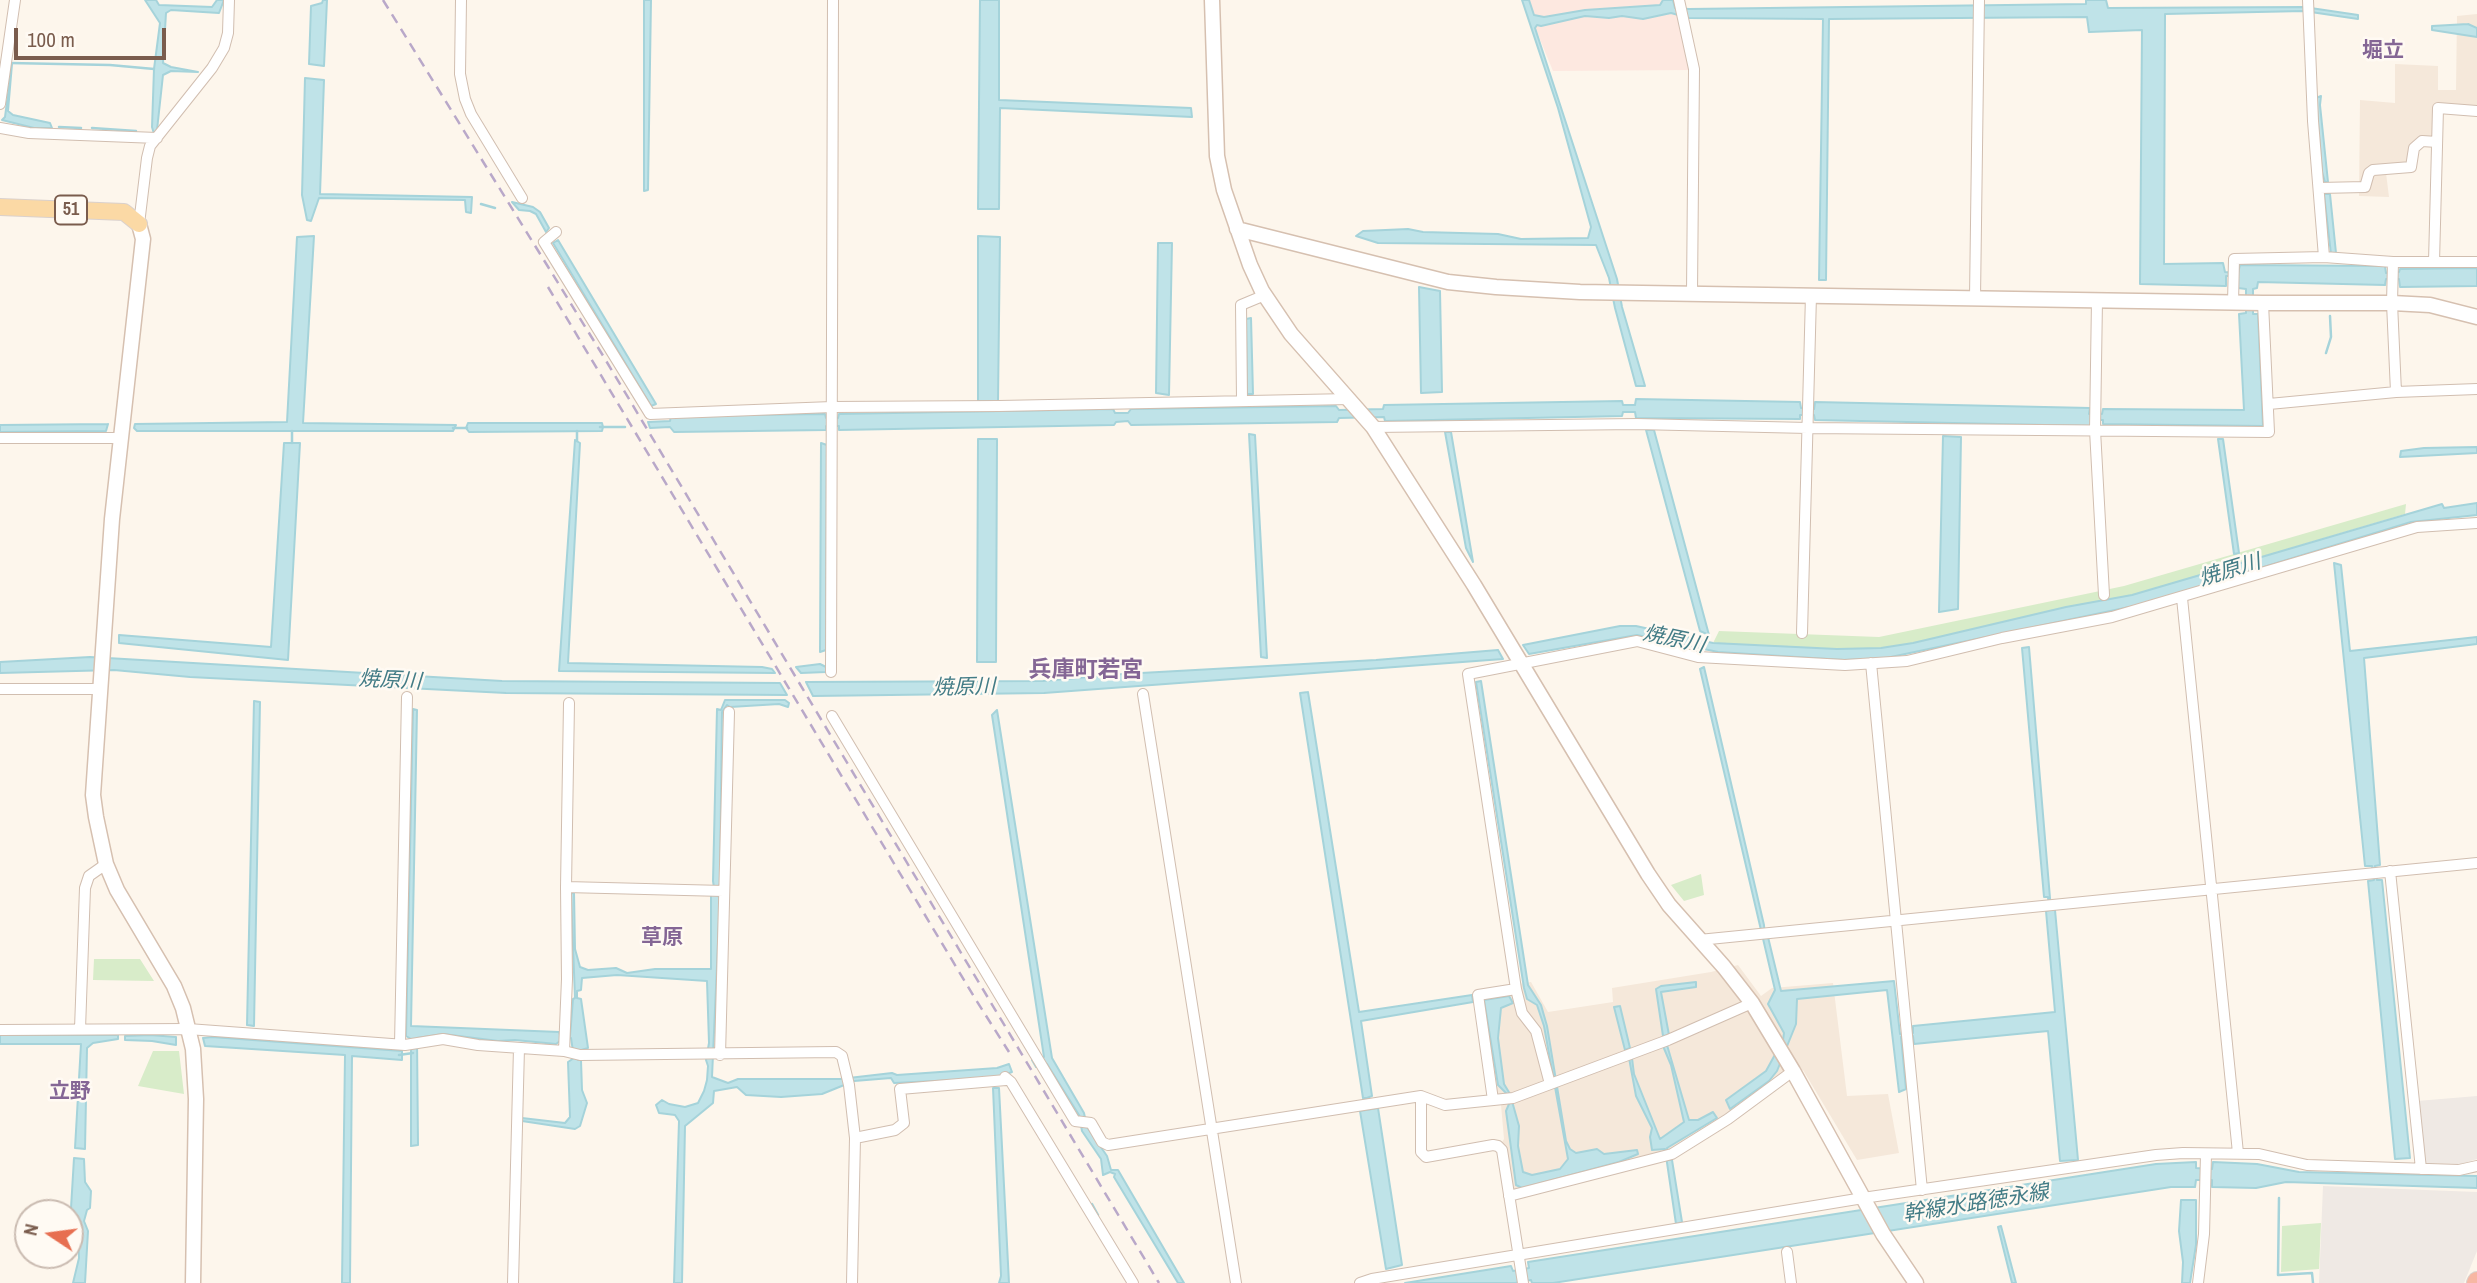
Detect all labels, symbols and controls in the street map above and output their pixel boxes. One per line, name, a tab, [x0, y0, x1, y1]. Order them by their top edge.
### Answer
scale bar	[18, 14, 170, 58]
text: 100 m	[27, 25, 75, 54]
district label: 堀立	[2362, 38, 2404, 64]
road number: 51	[55, 196, 87, 224]
water label: 焼原川	[2196, 550, 2264, 592]
water label: 焼原川	[1641, 621, 1707, 659]
district label: 兵庫町若宮	[1029, 657, 1143, 685]
water label: 焼原川	[358, 667, 422, 695]
water label: 焼原川	[932, 675, 996, 701]
district label: 草原	[641, 925, 683, 951]
district label: 立野	[49, 1079, 91, 1105]
water label: 幹線水路徳永線	[1901, 1180, 2051, 1228]
north arrow	[14, 1199, 84, 1269]
text: N	[17, 1221, 44, 1238]

